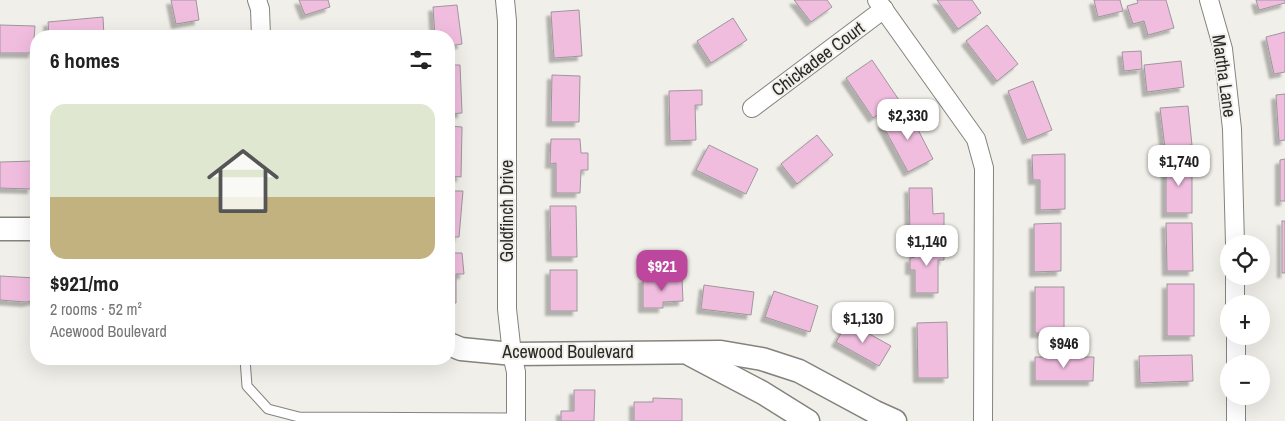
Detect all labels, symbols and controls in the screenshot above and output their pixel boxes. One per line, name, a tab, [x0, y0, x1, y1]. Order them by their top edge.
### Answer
street label: Chickadee Court	[766, 15, 869, 102]
street label: Martha Lane	[1206, 33, 1243, 119]
text: 6 homes	[50, 46, 120, 75]
icon: filters	[407, 46, 435, 74]
pin: $2,330	[867, 98, 949, 141]
text: $2,330	[888, 104, 928, 126]
icon: home	[198, 136, 288, 226]
pin: $1,740	[1138, 144, 1220, 187]
text: $1,740	[1159, 150, 1199, 172]
street label: Goldfinch Drive	[494, 160, 519, 262]
pin: $1,140	[886, 224, 968, 267]
text: $1,140	[907, 230, 947, 252]
map controls	[1220, 235, 1270, 405]
button: locate	[1220, 235, 1270, 285]
pin: $921	[632, 250, 692, 292]
text: $921	[647, 255, 677, 277]
text: $921/mo	[50, 269, 119, 298]
button: +	[1220, 295, 1270, 345]
text: 2 rooms · 52 m²	[50, 298, 142, 320]
pin: $1,130	[822, 302, 904, 344]
text: $1,130	[843, 307, 883, 329]
text: Acewood Boulevard	[50, 320, 167, 342]
pin: $946	[1034, 326, 1094, 369]
text: $946	[1049, 332, 1079, 354]
street label: Acewood Boulevard	[501, 339, 634, 364]
button: −	[1220, 355, 1270, 405]

